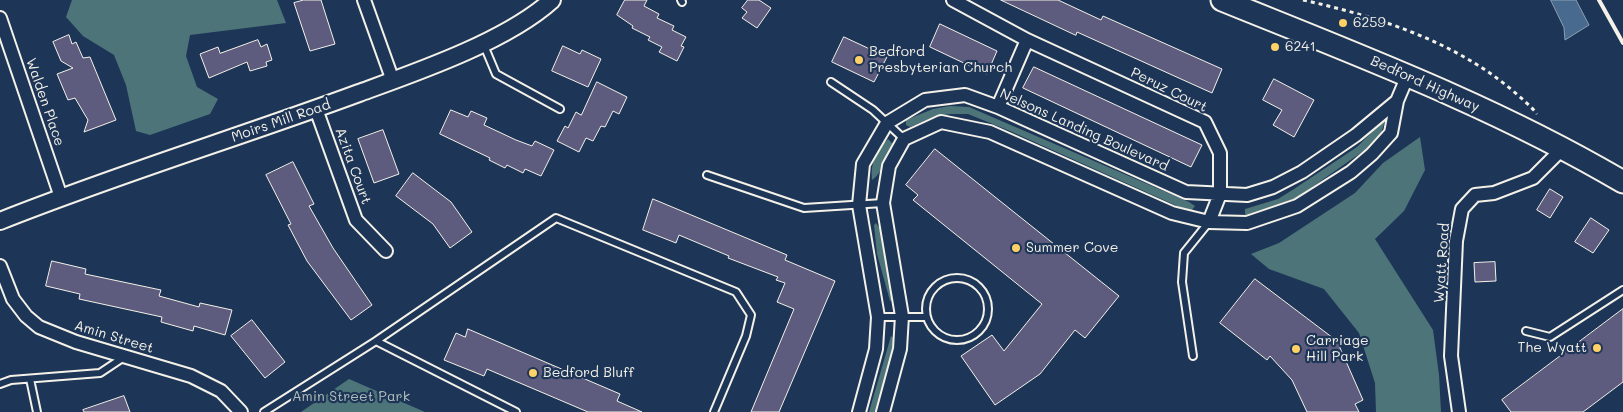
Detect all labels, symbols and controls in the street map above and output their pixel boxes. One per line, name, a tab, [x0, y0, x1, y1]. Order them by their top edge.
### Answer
place label: 6259	[1353, 15, 1386, 31]
marker: 6259	[1337, 17, 1349, 29]
place label: 6241	[1285, 39, 1316, 55]
marker: 6241	[1269, 41, 1281, 53]
place label: Bedford Presbyterian Church	[869, 44, 1012, 76]
street label: Bedford Highway	[1368, 52, 1482, 116]
marker: Bedford Presbyterian Church	[853, 54, 865, 66]
street label: Walden Place	[22, 56, 68, 148]
street label: Peruz Court	[1128, 64, 1210, 116]
street label: Nelsons Landing Boulevard	[997, 85, 1171, 175]
street label: Moirs Mill Road	[229, 96, 333, 146]
street label: Azita Court	[331, 125, 375, 207]
street label: Wyatt Road	[1431, 223, 1453, 303]
place label: Summer Cove	[1026, 240, 1118, 256]
marker: Summer Cove	[1010, 242, 1022, 254]
street label: Amin Street	[72, 317, 156, 357]
place label: Carriage Hill Park	[1306, 333, 1369, 366]
place label: The Wyatt	[1518, 340, 1587, 356]
marker: The Wyatt	[1591, 342, 1603, 354]
marker: Carriage Hill Park	[1290, 343, 1302, 355]
place label: Bedford Bluff	[543, 365, 634, 381]
marker: Bedford Bluff	[527, 367, 539, 379]
park label: Amin Street Park	[292, 389, 410, 405]

